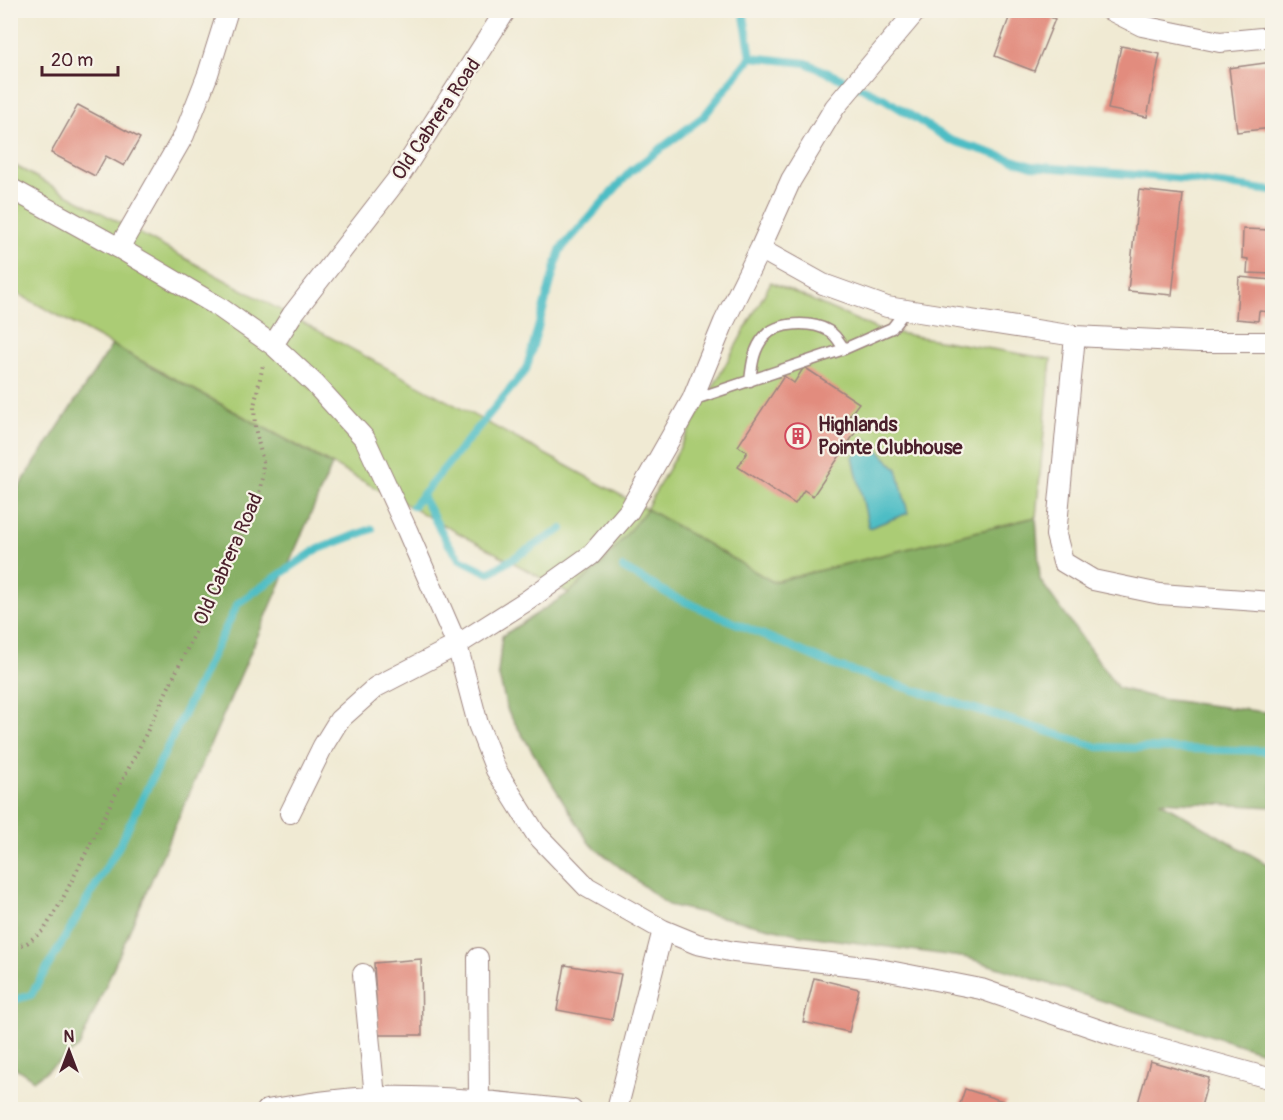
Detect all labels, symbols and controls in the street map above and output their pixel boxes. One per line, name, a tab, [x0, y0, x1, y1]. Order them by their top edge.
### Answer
scale bar	[42, 39, 118, 77]
text: 20 m	[51, 49, 93, 72]
street label: Old Cabrera Road	[386, 53, 486, 185]
place label: Highlands Pointe Clubhouse	[818, 412, 964, 460]
building icon: Highlands Pointe Clubhouse	[783, 421, 813, 451]
street label: Old Cabrera Road	[188, 489, 268, 629]
north arrow	[39, 1021, 99, 1081]
text: N	[64, 1027, 75, 1047]

